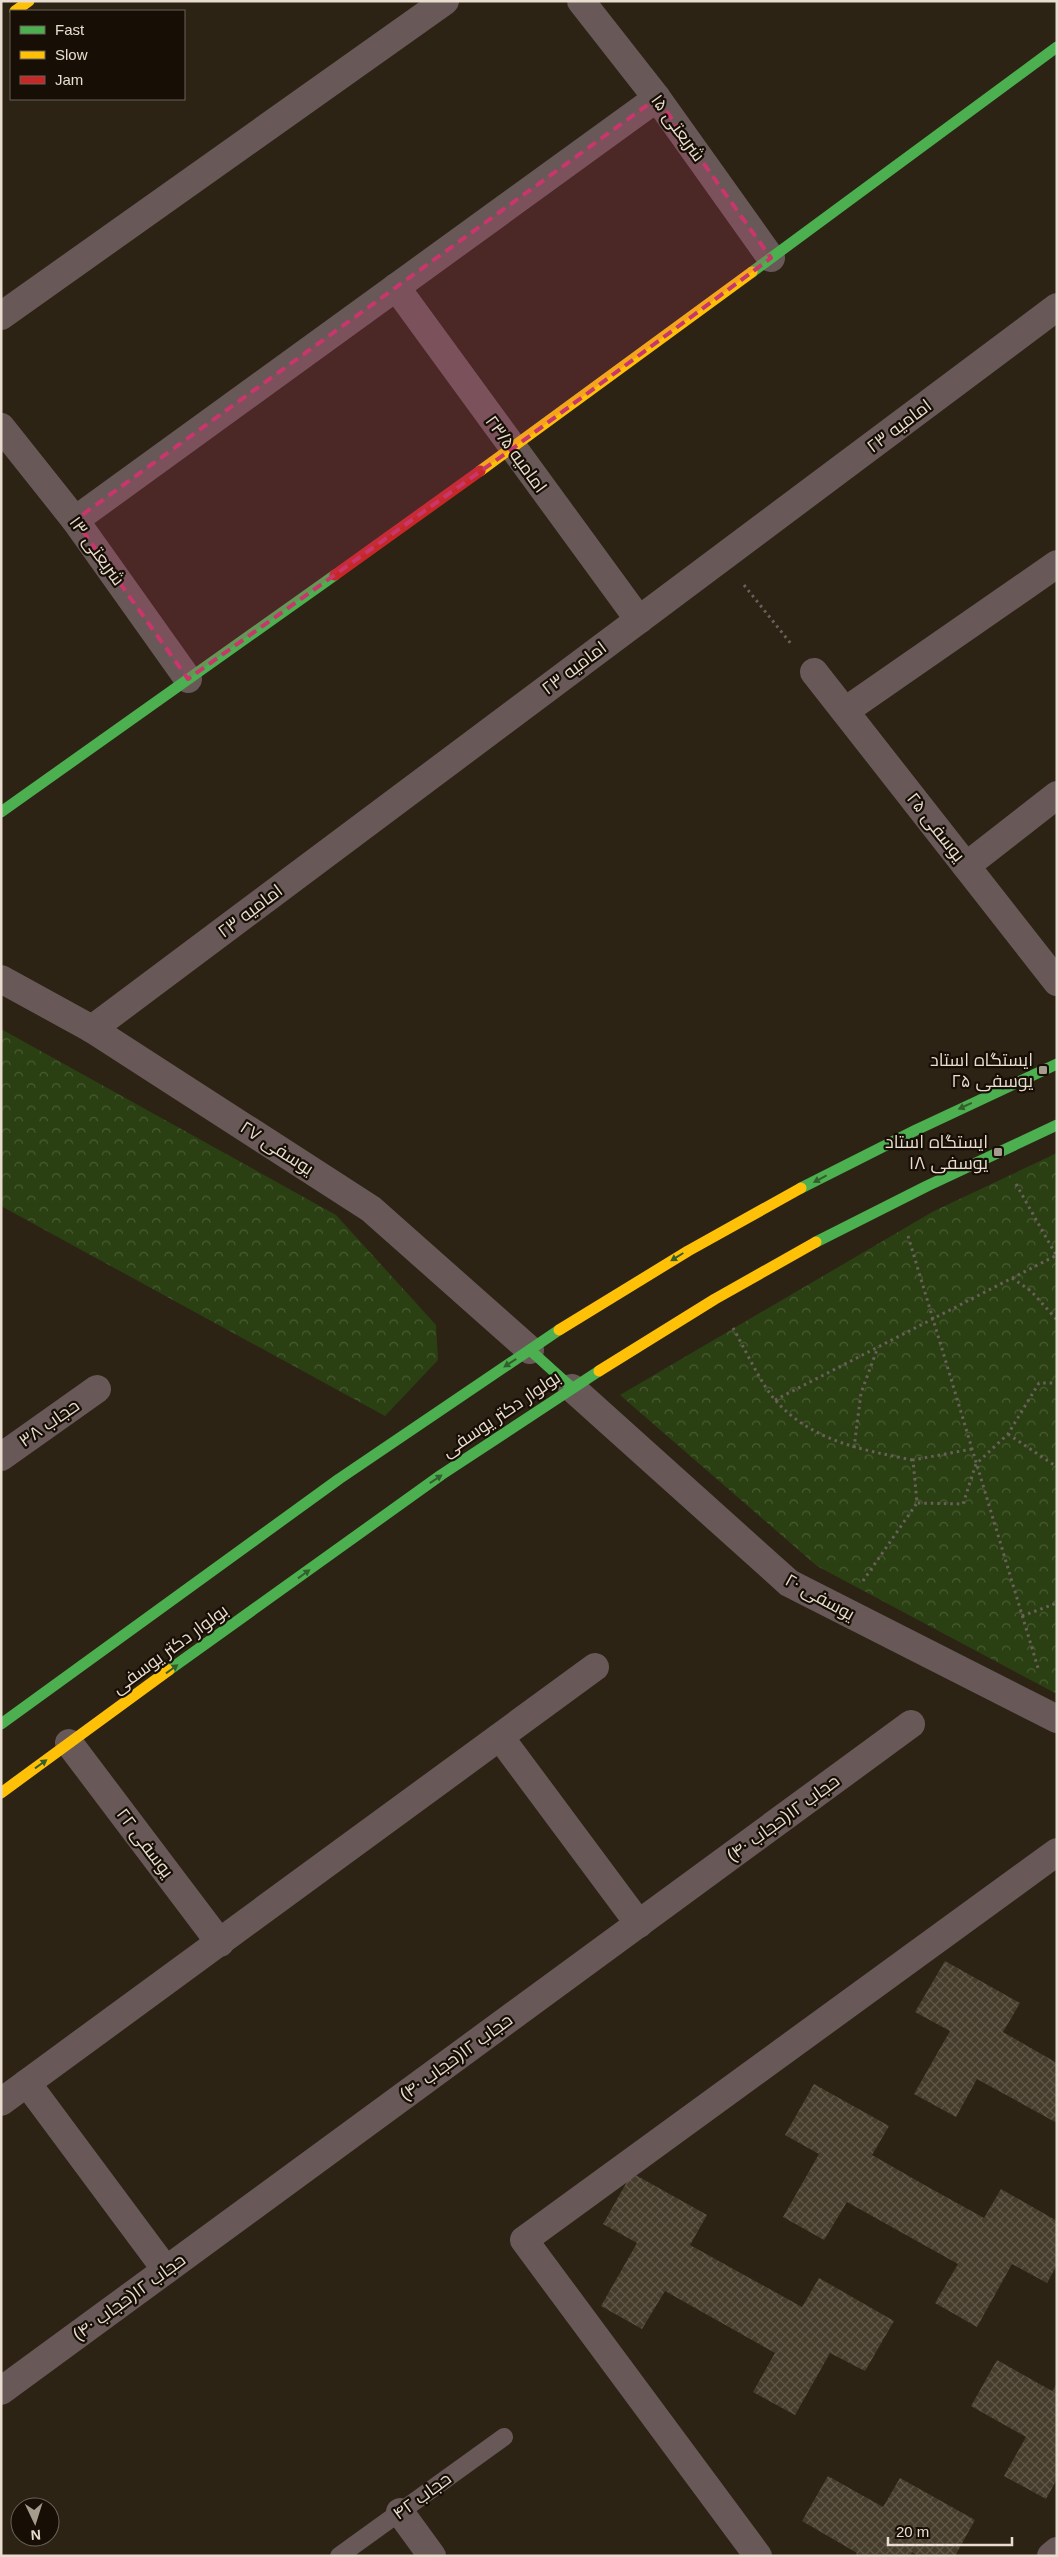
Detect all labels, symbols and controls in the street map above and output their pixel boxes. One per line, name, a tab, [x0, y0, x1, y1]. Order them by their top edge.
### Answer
legend	[10, 10, 185, 100]
text: Fast	[55, 21, 85, 38]
text: Slow	[55, 46, 88, 63]
text: Jam	[55, 71, 83, 88]
street label: شریعتی ۱۵	[646, 91, 709, 166]
street label: امامیه ۲۳	[863, 395, 935, 457]
street label: امامیه ۲۳/۵	[481, 412, 551, 496]
street label: شریعتی ۱۳	[65, 513, 129, 590]
street label: امامیه ۲۳	[538, 637, 610, 699]
street label: یوسفی ۲۵	[902, 789, 969, 866]
street label: امامیه ۲۳	[214, 880, 286, 942]
place label: ایستگاه استاد یوسفی ۲۵	[930, 1050, 1033, 1092]
marker: ایستگاه استاد یوسفی ۲۵	[1037, 1064, 1049, 1076]
one-way arrow	[958, 1103, 972, 1111]
street label: یوسفی ۲۷	[236, 1117, 318, 1180]
place label: ایستگاه استاد یوسفی ۱۸	[885, 1132, 988, 1174]
marker: ایستگاه استاد یوسفی ۱۸	[992, 1146, 1004, 1158]
one-way arrow	[813, 1175, 827, 1183]
one-way arrow	[671, 1252, 684, 1262]
one-way arrow	[504, 1358, 517, 1368]
street label: بولوار دکتر یوسفی	[438, 1367, 564, 1462]
street label: حجاب ۳۸	[15, 1395, 83, 1451]
one-way arrow	[429, 1474, 443, 1484]
one-way arrow	[297, 1569, 311, 1579]
street label: یوسفی ۲۰	[781, 1570, 858, 1625]
street label: بولوار دکتر یوسفی	[108, 1600, 232, 1699]
one-way arrow	[165, 1664, 179, 1674]
one-way arrow	[34, 1759, 48, 1769]
street label: حجاب ۱۲(حجاب ۴۰)	[723, 1770, 843, 1866]
street label: یوسفی ۲۲	[112, 1804, 178, 1882]
street label: حجاب ۱۲(حجاب ۴۰)	[396, 2009, 516, 2105]
street label: حجاب ۱۲(حجاب ۴۰)	[69, 2249, 189, 2345]
street label: حجاب ۴۲	[389, 2468, 455, 2524]
north arrow	[10, 2497, 60, 2547]
scale bar	[888, 2514, 1012, 2546]
text: 20 m	[896, 2523, 929, 2540]
text: N	[30, 2527, 42, 2543]

